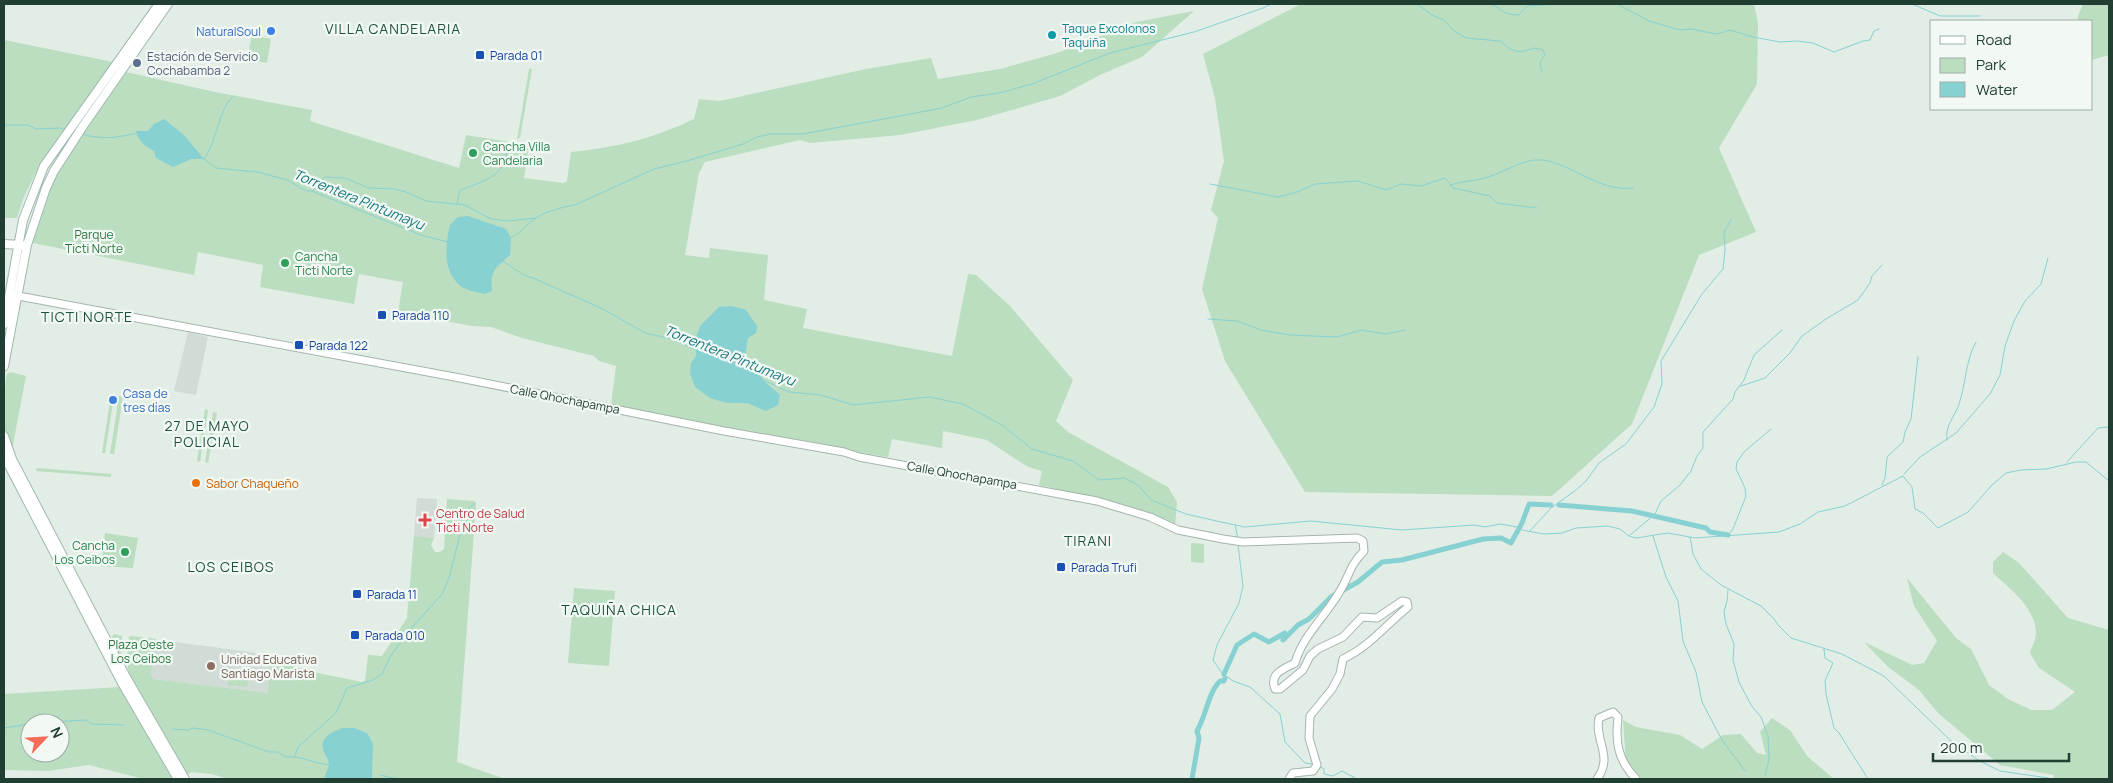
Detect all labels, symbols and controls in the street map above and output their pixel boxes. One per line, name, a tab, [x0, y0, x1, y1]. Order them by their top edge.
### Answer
district label: VILLA CANDELARIA	[325, 19, 461, 38]
place label: Taque Excolonos Taquiña	[1062, 20, 1155, 51]
legend	[1930, 20, 2093, 110]
place label: NaturalSoul	[196, 23, 261, 40]
marker: NaturalSoul	[265, 25, 277, 37]
marker: Taque Excolonos Taquiña	[1046, 29, 1058, 41]
text: Road	[1976, 29, 2012, 50]
place label: Parada 01	[490, 47, 543, 64]
place label: Estación de Servicio Cochabamba 2	[147, 48, 258, 79]
marker: Parada 01	[474, 49, 486, 61]
text: Park	[1976, 54, 2006, 75]
marker: Estación de Servicio Cochabamba 2	[131, 57, 143, 69]
text: Water	[1976, 79, 2018, 100]
place label: Cancha Villa Candelaria	[483, 138, 550, 169]
marker: Cancha Villa Candelaria	[467, 147, 479, 159]
water label: Torrentera Pintumayu	[291, 164, 429, 235]
park label: Parque Ticti Norte	[65, 226, 123, 257]
place label: Cancha Ticti Norte	[295, 248, 353, 279]
marker: Cancha Ticti Norte	[279, 257, 291, 269]
district label: TICTI NORTE	[41, 307, 133, 326]
place label: Parada 110	[392, 307, 449, 324]
marker: Parada 110	[376, 309, 388, 321]
water label: Torrentera Pintumayu	[662, 320, 800, 391]
place label: Parada 122	[309, 337, 368, 354]
marker: Parada 122	[293, 339, 305, 351]
street label: Calle Qhochapampa	[509, 380, 621, 418]
place label: Casa de tres días	[123, 385, 171, 416]
marker: Casa de tres días	[107, 394, 119, 406]
district label: 27 DE MAYO POLICIAL	[164, 416, 250, 451]
street label: Calle Qhochapampa	[906, 457, 1018, 493]
place label: Sabor Chaqueño	[206, 475, 299, 492]
marker: Sabor Chaqueño	[190, 477, 202, 489]
place label: Centro de Salud Ticti Norte	[436, 505, 525, 536]
marker: Centro de Salud Ticti Norte	[418, 513, 432, 527]
district label: TIRANI	[1064, 531, 1112, 550]
place label: Cancha Los Ceibos	[54, 537, 115, 568]
marker: Cancha Los Ceibos	[119, 546, 131, 558]
district label: LOS CEIBOS	[187, 557, 275, 576]
place label: Parada Trufi	[1071, 559, 1137, 576]
marker: Parada Trufi	[1055, 561, 1067, 573]
place label: Parada 11	[367, 586, 417, 603]
marker: Parada 11	[351, 588, 363, 600]
district label: TAQUIÑA CHICA	[561, 600, 677, 619]
place label: Parada 010	[365, 627, 425, 644]
marker: Parada 010	[349, 629, 361, 641]
park label: Plaza Oeste Los Ceibos	[108, 636, 174, 667]
place label: Unidad Educativa Santiago Marista	[221, 651, 317, 682]
marker: Unidad Educativa Santiago Marista	[205, 660, 217, 672]
north arrow	[20, 713, 70, 763]
text: N	[46, 724, 68, 741]
scale bar	[1933, 730, 2069, 762]
text: 200 m	[1940, 737, 1983, 758]

